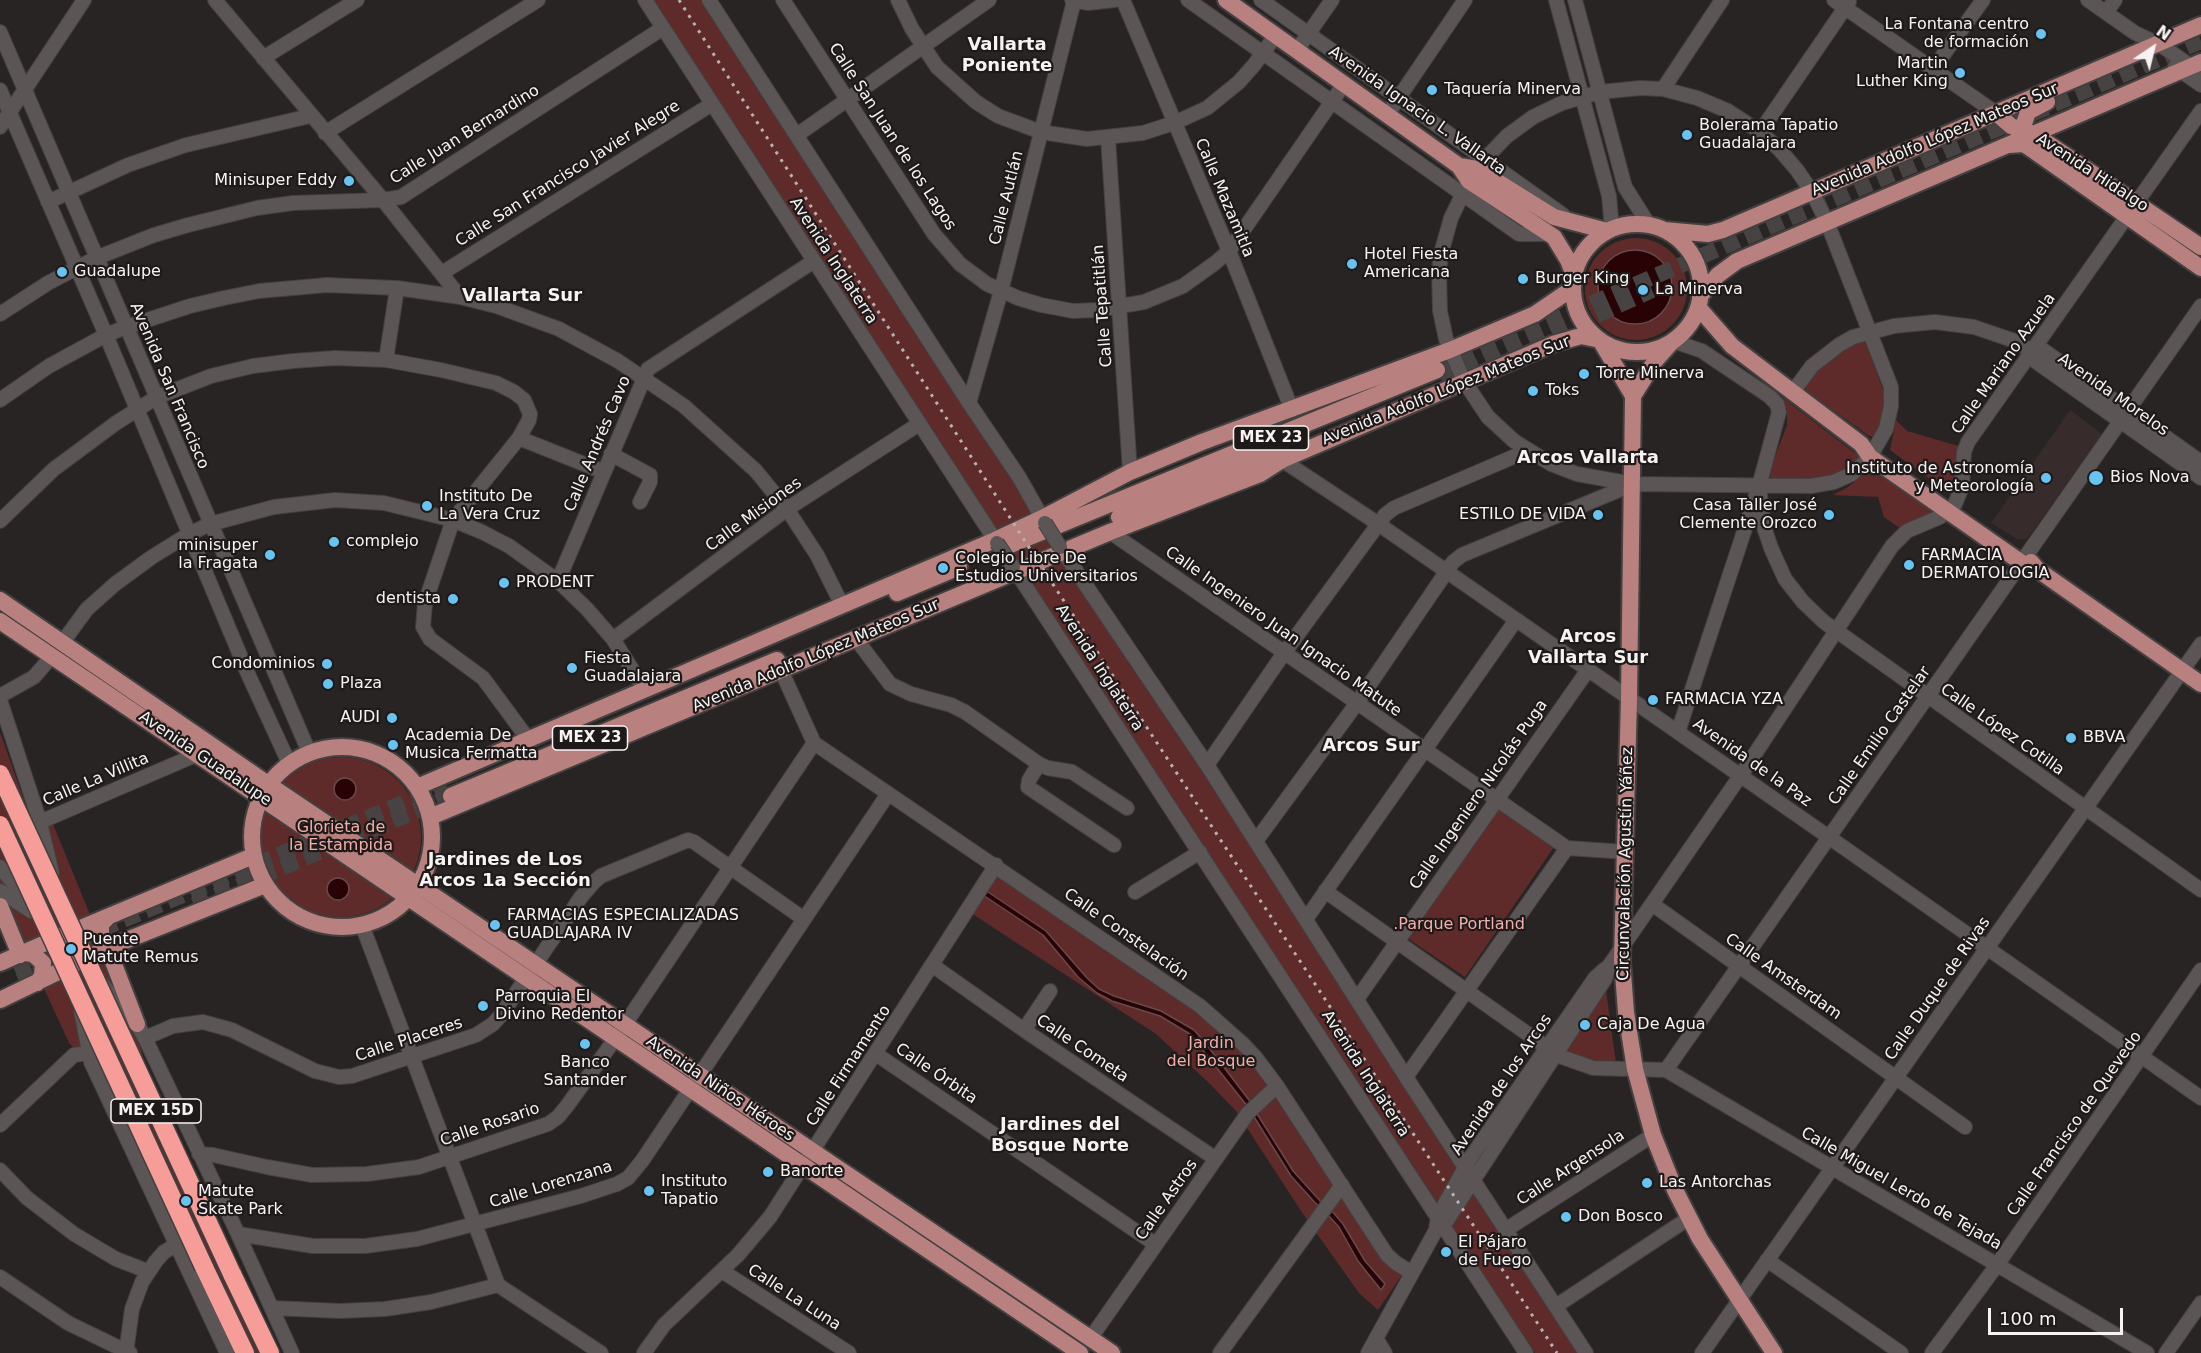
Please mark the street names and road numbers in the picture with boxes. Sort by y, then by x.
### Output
street label: Calle San Juan de los Lagos [824,40,960,234]
street label: Avenida Ignacio L. Vallarta [1325,42,1509,180]
street label: Avenida Adolfo López Mateos Sur [1809,79,2061,201]
street label: Calle Juan Bernardino [387,81,543,189]
street label: Calle San Francisco Javier Alegre [452,97,684,251]
street label: Avenida Hidalgo [2032,130,2152,216]
street label: Calle Mazamitla [1190,136,1258,260]
street label: Calle Autlán [986,149,1028,247]
street label: Avenida Inglaterra [785,194,881,328]
street label: Calle Tepatitlán [1089,244,1117,368]
street label: Calle Mariano Azuela [1948,290,2060,438]
street label: Avenida San Francisco [125,300,213,472]
street label: Avenida Adolfo López Mateos Sur [1319,332,1573,450]
street label: Avenida Morelos [2054,350,2172,440]
street label: Calle Andrés Cavo [561,373,635,515]
road number: MEX 23 [1234,426,1308,450]
street label: Calle Misiones [702,474,806,556]
street label: Calle Ingeniero Juan Ignacio Matute [1161,543,1405,721]
street label: Avenida Adolfo López Mateos Sur [690,595,942,717]
street label: Avenida Inglaterra [1051,601,1147,735]
street label: Calle Emilio Castelar [1825,663,1935,809]
street label: Calle López Cotilla [1936,680,2068,780]
street label: Calle Ingeniero Nicolás Puga [1406,696,1552,894]
street label: Avenida Guadalupe [135,707,275,811]
street label: Avenida de la Paz [1689,715,1815,811]
road number: MEX 23 [552,726,628,750]
street label: Circunvalación Agustín Yáñez [1614,747,1638,981]
street label: Calle La Villita [40,749,152,811]
street label: Calle Constelación [1060,885,1192,985]
street label: Calle Duque de Rivas [1881,914,1995,1064]
street label: Calle Amsterdam [1721,930,1845,1024]
street label: Calle Firmamento [803,1002,895,1130]
street label: Avenida Inglaterra [1317,1007,1413,1141]
street label: Calle Cometa [1032,1011,1132,1087]
street label: Avenida de los Arcos [1448,1011,1556,1159]
street label: Calle Placeres [353,1014,465,1066]
street label: Calle Francisco de Quevedo [2004,1028,2146,1220]
street label: Avenida Niños Héroes [642,1032,798,1146]
street label: Calle Órbita [891,1040,981,1108]
road number: MEX 15D [111,1099,201,1123]
street label: Calle Rosario [438,1099,542,1151]
street label: Calle Miguel Lerdo de Tejada [1797,1124,2005,1254]
street label: Calle Argensola [1514,1126,1628,1210]
street label: Calle Astros [1132,1156,1202,1244]
street label: Calle Lorenzana [487,1157,615,1213]
street label: Calle La Luna [744,1261,844,1335]

